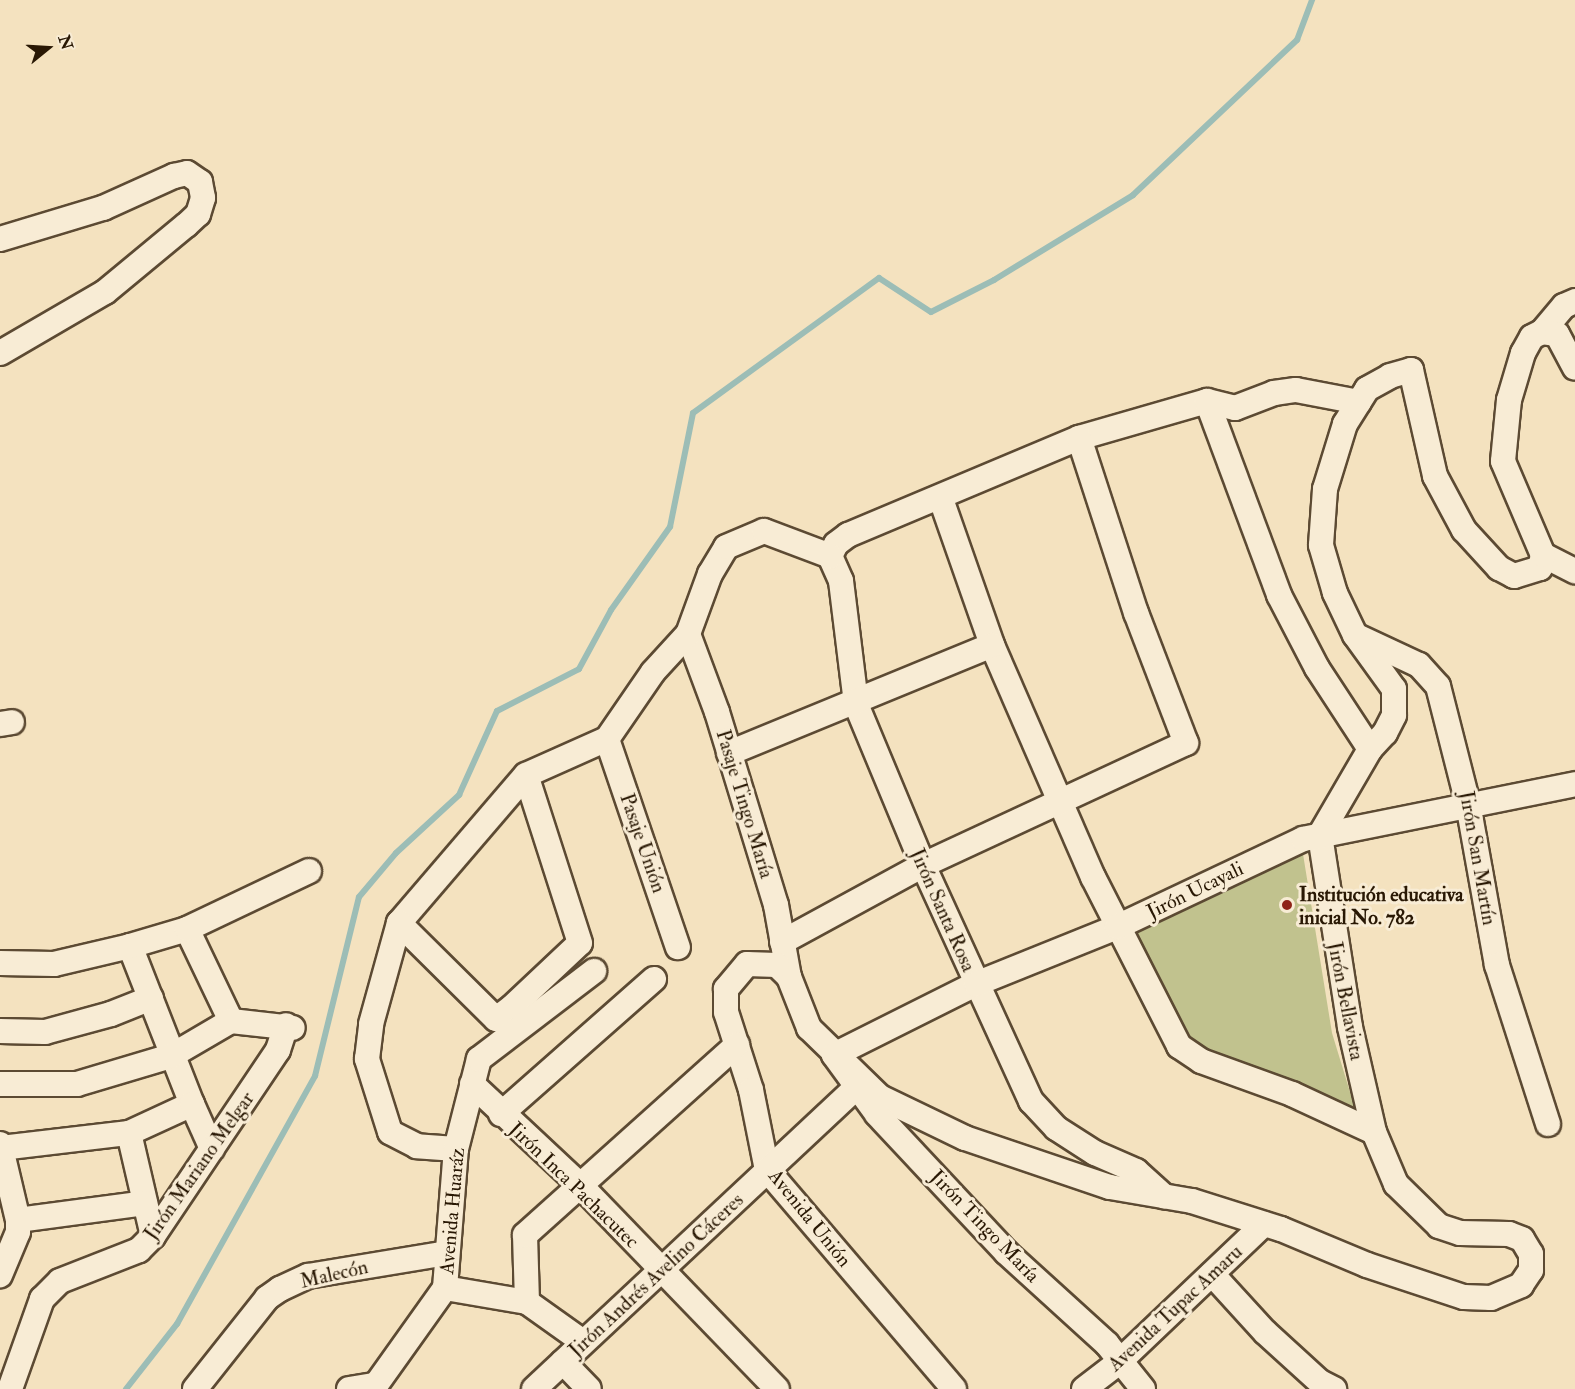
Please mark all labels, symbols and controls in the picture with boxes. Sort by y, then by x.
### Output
north arrow [18,18,78,78]
text: N [53,33,77,52]
street label: Pasaje Tingo María [711,727,779,881]
street label: Jirón San Martín [1454,789,1502,927]
street label: Pasaje Unión [615,790,671,896]
street label: Jirón Santa Rosa [905,845,981,975]
street label: Jirón Ucayali [1143,856,1247,924]
place label: Institución educativa inicial No. 782 [1299,882,1464,929]
marker: Institución educativa inicial No. 782 [1280,898,1294,912]
street label: Jirón Bellavista [1323,940,1369,1062]
street label: Jirón Mariano Melgar [139,1087,259,1245]
street label: Jirón Inca Pachacutec [504,1117,644,1253]
street label: Avenida Huaráz [435,1147,469,1275]
street label: Avenida Unión [763,1164,857,1272]
street label: Jirón Tingo María [925,1165,1045,1287]
street label: Jirón Andrés Avelino Cáceres [564,1188,748,1362]
street label: Avenida Tupac Amaru [1103,1240,1247,1376]
street label: Malecón [298,1255,370,1293]

